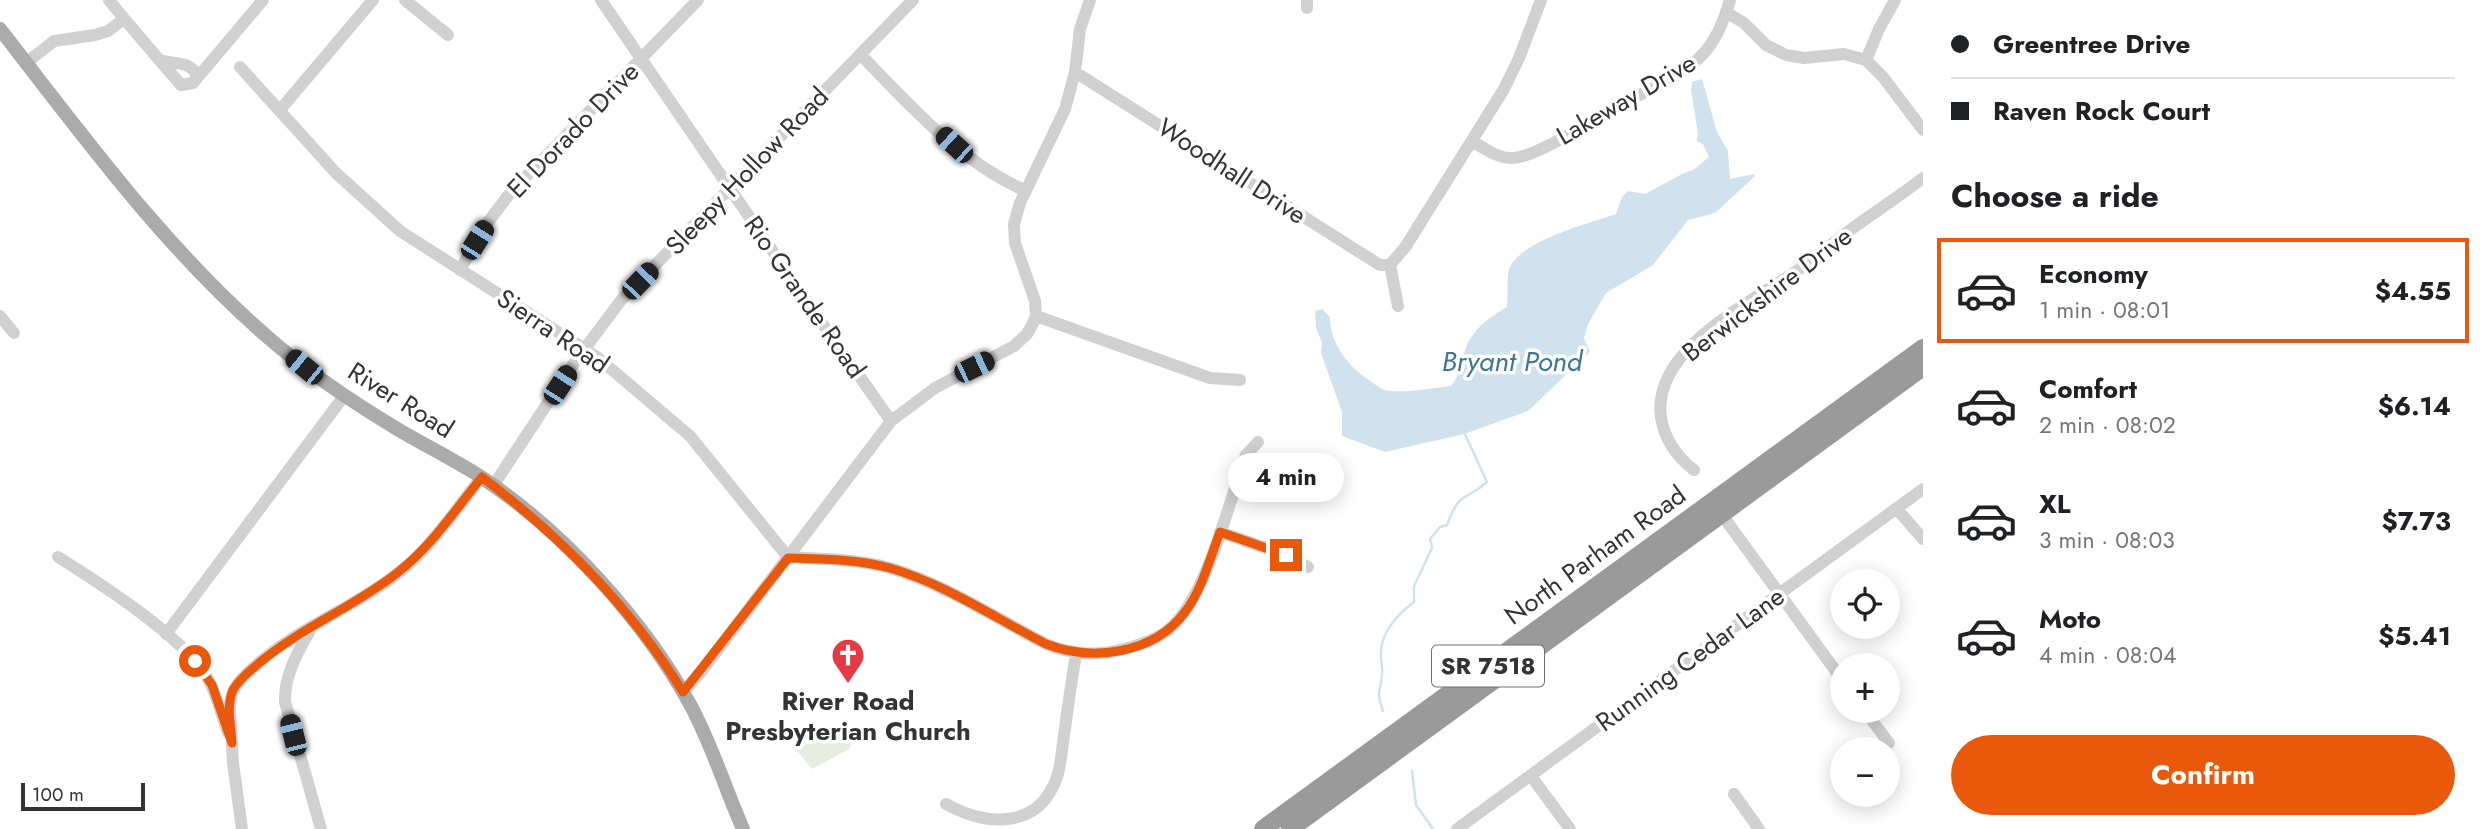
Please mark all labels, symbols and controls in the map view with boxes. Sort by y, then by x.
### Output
text: Greentree Drive [1993,25,2191,63]
street label: Lakeway Drive [1549,44,1703,154]
street label: El Dorado Drive [498,53,648,207]
street label: Sleepy Hollow Road [657,78,837,264]
text: Raven Rock Court [1993,92,2210,130]
street label: Woodhall Drive [1150,109,1314,233]
car [932,123,977,167]
text: Choose a ride [1951,173,2159,219]
street label: Rio Grande Road [735,208,875,386]
car [457,217,498,263]
street label: Berwickshire Drive [1674,217,1860,371]
text: Economy [2039,255,2148,293]
car [618,259,663,303]
icon: car [1955,259,2018,322]
text: $4.55 [2375,272,2451,310]
street label: Sierra Road [489,279,617,383]
text: 1 min · 08:01 [2039,293,2170,327]
water label: Bryant Pond [1442,341,1584,382]
car [282,346,327,388]
car [951,348,998,386]
street label: River Road [341,352,461,448]
car [540,362,581,408]
text: Comfort [2039,370,2137,408]
icon: car [1955,374,2018,437]
text: $6.14 [2378,387,2451,425]
text: 2 min · 08:02 [2039,408,2176,442]
callout: 4 min [1228,454,1344,503]
text: 4 min [1255,460,1317,494]
street label: North Parham Road [1496,476,1694,634]
text: XL [2039,485,2071,523]
icon: car [1955,489,2018,552]
text: $7.73 [2382,502,2451,540]
text: 3 min · 08:03 [2039,523,2175,557]
route end [1270,539,1302,571]
map controls [1830,569,1900,807]
button: locate [1830,569,1900,639]
street label: Running Cedar Lane [1588,577,1792,741]
text: Moto [2039,600,2101,638]
icon: car [1955,604,2018,667]
text: $5.41 [2378,617,2451,655]
church icon: River Road Presbyterian Church [829,636,867,685]
text: 4 min · 08:04 [2039,638,2176,672]
route start [179,645,211,677]
road number: SR 7518 [1432,646,1544,686]
button: + [1830,653,1900,723]
place label: River Road Presbyterian Church [725,682,971,750]
car [278,712,309,758]
button: Confirm [1951,735,2455,815]
button: − [1830,737,1900,807]
scale bar [21,780,145,812]
text: 100 m [32,781,84,808]

